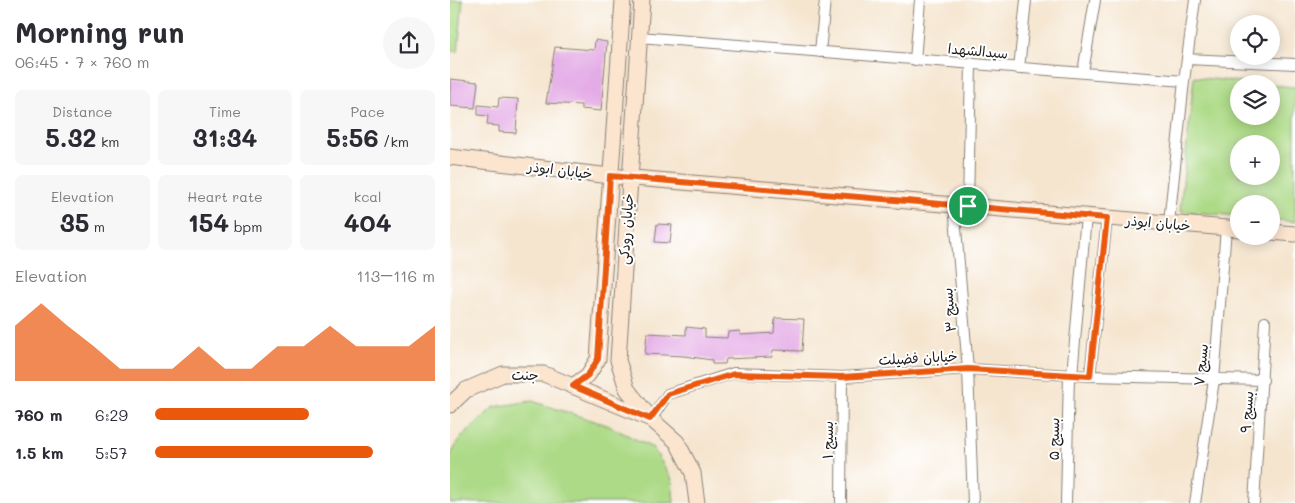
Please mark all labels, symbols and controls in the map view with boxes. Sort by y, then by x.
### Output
text: Morning run [15,14,184,50]
map controls [1230,15,1280,245]
button: locate [1230,15,1280,65]
button: share [383,17,435,69]
street label: سیدالشهدا [947,38,1009,63]
text: 06:45 · 7 × 760 m [15,51,150,72]
button: layers [1230,75,1280,125]
text: Distance [52,102,112,121]
text: Time [209,102,241,121]
text: Pace [351,102,385,121]
text: 5.32 [45,121,96,153]
text: 31:34 [193,121,257,153]
text: 5:56 [326,121,379,153]
text: km [96,132,120,151]
text: /km [379,132,409,151]
button: + [1230,135,1280,185]
street label: خیابان ابوذر [526,156,594,183]
pin [947,185,989,227]
text: Elevation [51,187,114,206]
text: Heart rate [187,187,263,206]
text: kcal [354,187,382,206]
icon: arrive [954,192,982,220]
street label: خیابان رودکی [614,193,637,265]
button: − [1230,195,1280,245]
text: 35 [60,206,89,238]
text: 154 [188,206,229,238]
text: 404 [344,206,392,238]
street label: خیابان ابوذر [1124,210,1191,235]
text: m [89,217,105,236]
text: bpm [229,217,262,236]
text: Elevation [15,265,87,286]
text: 113–116 m [356,265,435,286]
street label: بسیج ۳ [937,287,961,333]
street label: بسیج ۷ [1189,343,1213,387]
street label: خیابان فضیلت [878,346,958,369]
street label: جنت [511,365,539,384]
street label: بسیج ۹ [1236,390,1258,434]
text: 760 m [15,404,62,425]
text: 6:29 [95,404,128,425]
street label: بسیج ۵ [1044,417,1064,461]
street label: بسیج ۱ [818,421,838,459]
text: 1.5 km [15,442,63,463]
text: 5:57 [95,442,128,463]

